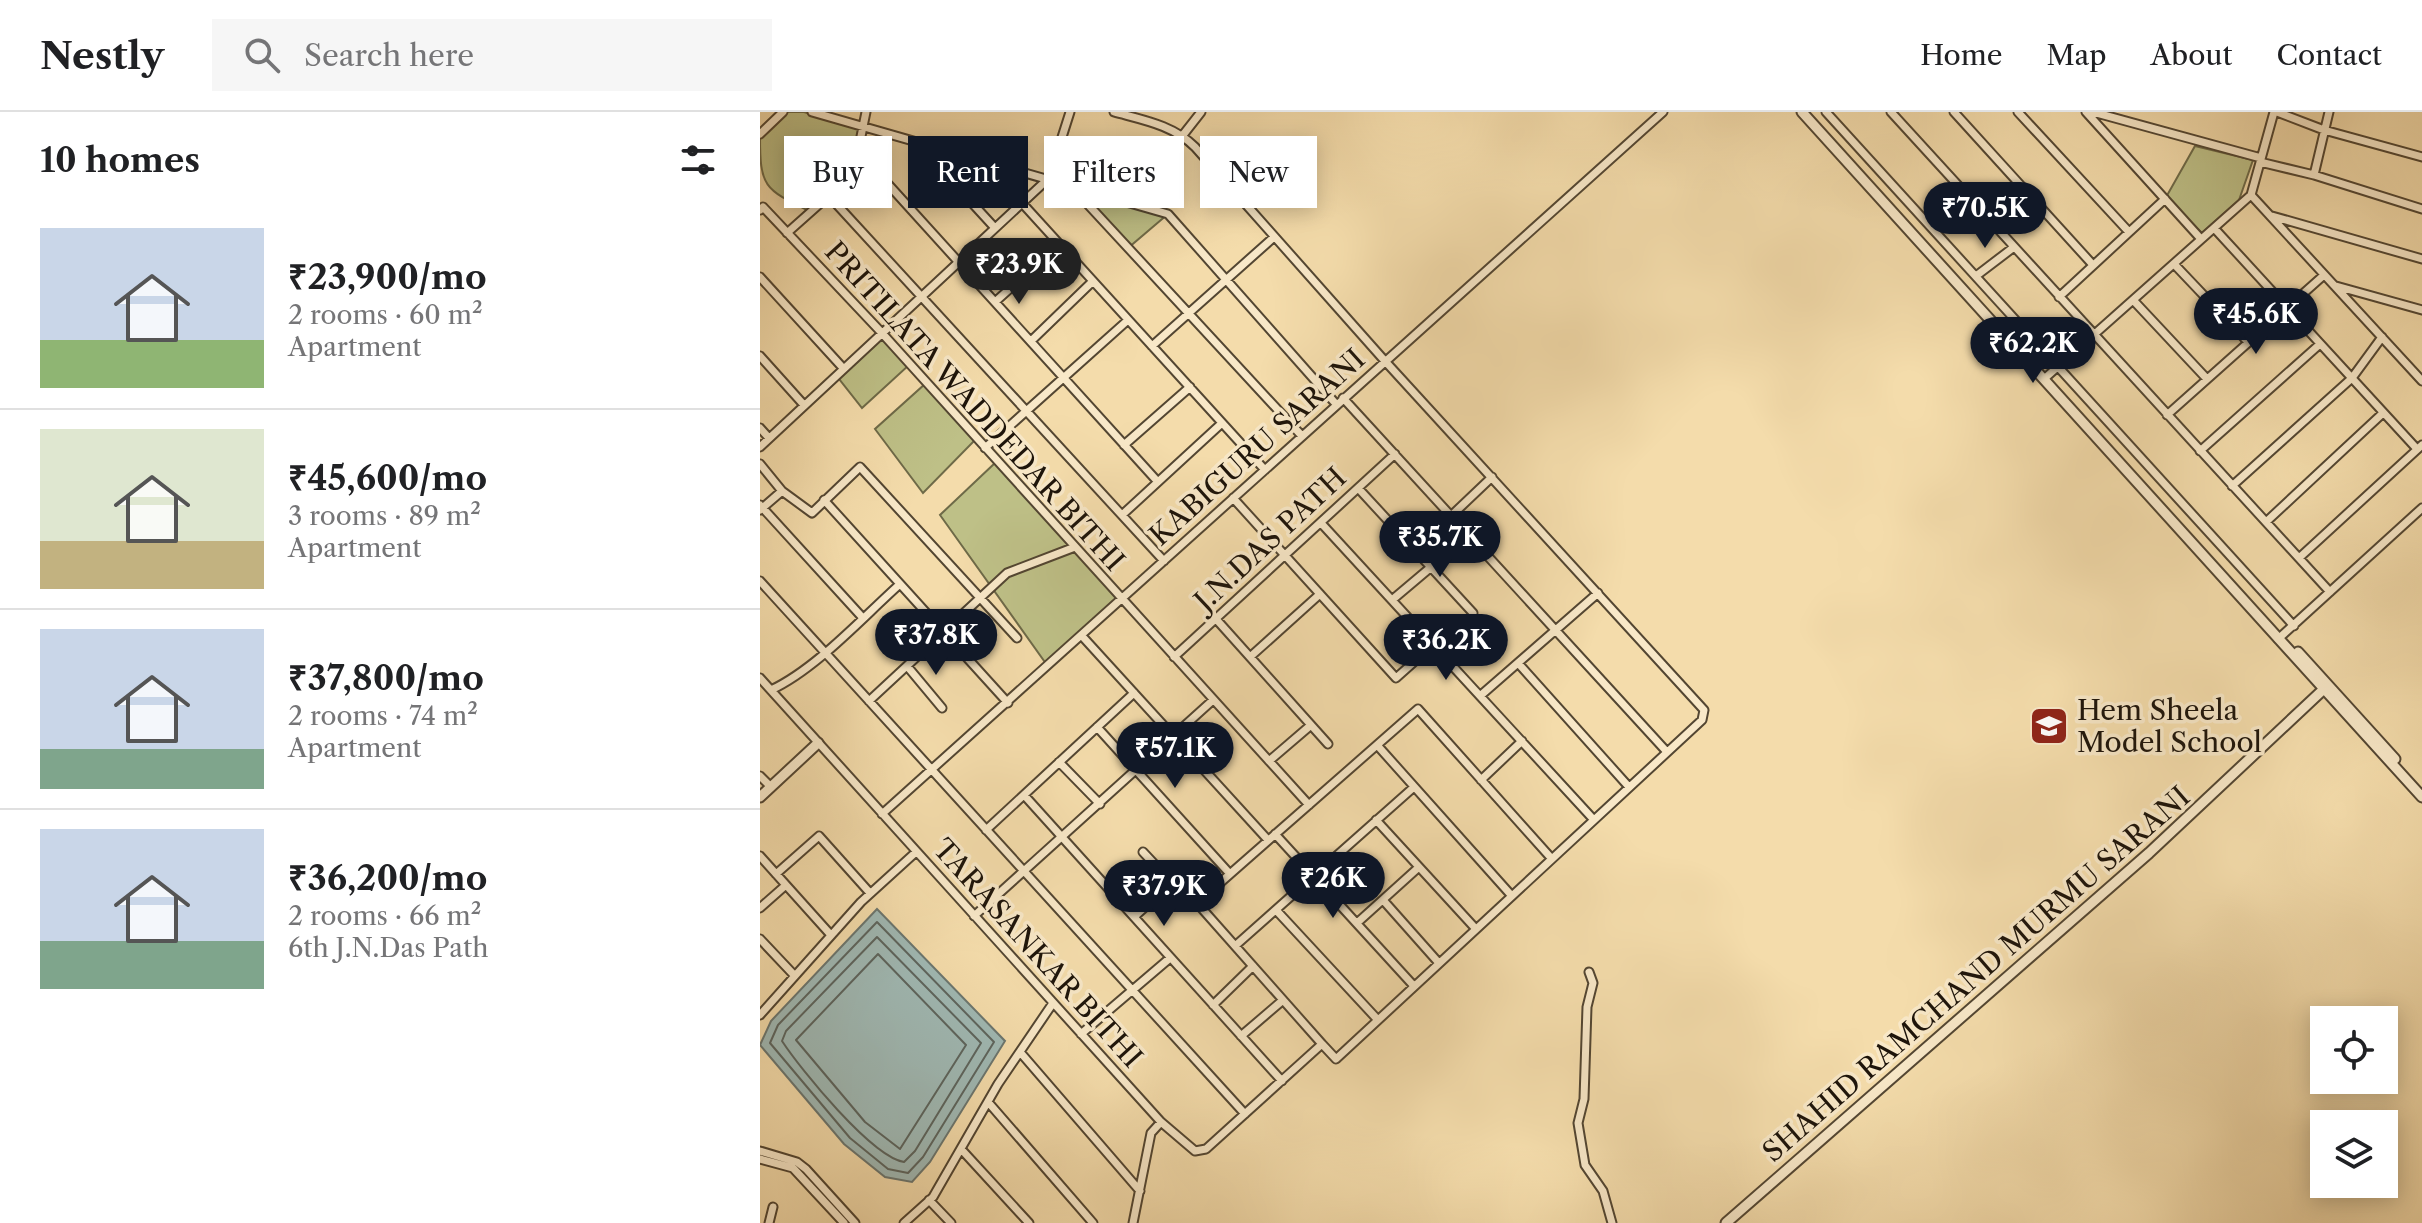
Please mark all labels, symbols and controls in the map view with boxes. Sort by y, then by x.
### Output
search box [212,19,772,91]
text: Nestly [40,32,164,79]
icon: search [240,33,284,77]
text: Search here [304,37,474,74]
text: Home [1920,38,2002,72]
text: Map [2046,38,2106,72]
text: About [2150,38,2232,72]
text: Contact [2276,38,2382,72]
chip: Buy [784,136,892,208]
chip: Rent [908,136,1028,208]
chip: Filters [1044,136,1184,208]
chip: New [1200,136,1317,208]
icon: filters [676,138,720,182]
text: 10 homes [40,139,200,181]
pin: ₹70.5K [1920,182,2050,250]
text: ₹70.5K [1942,192,2029,224]
street label: PRITILATA WADDEDAR BITHI [818,234,1132,578]
pin: ₹23.9K [954,238,1084,306]
text: ₹23.9K [975,248,1063,280]
text: ₹23,900/mo [288,256,487,298]
icon: home [104,260,200,356]
pin: ₹45.6K [2191,288,2321,356]
text: ₹45.6K [2212,298,2300,330]
text: 2 rooms · 60 m² [288,299,483,331]
pin: ₹62.2K [1968,317,2098,385]
text: ₹62.2K [1988,327,2078,359]
text: Apartment [288,331,421,363]
street label: KABIGURU SARANI [1143,342,1371,552]
text: ₹45,600/mo [288,457,487,499]
street label: J.N.DAS PATH [1184,460,1353,621]
icon: home [104,461,200,557]
text: 3 rooms · 89 m² [288,500,481,532]
pin: ₹35.7K [1375,511,1505,579]
text: ₹35.7K [1397,521,1483,553]
text: Apartment [288,532,421,564]
pin: ₹37.8K [871,609,1001,677]
pin: ₹36.2K [1381,614,1511,682]
text: ₹37.8K [893,619,979,651]
text: ₹36.2K [1402,624,1490,656]
text: ₹37,800/mo [288,657,484,699]
icon: home [104,661,200,757]
place label: Hem Sheela Model School [2077,693,2262,759]
text: 2 rooms · 74 m² [288,700,478,732]
school or university icon: Hem Sheela Model School [2028,705,2070,747]
pin: ₹57.1K [1110,722,1240,790]
text: Apartment [288,732,421,764]
text: ₹57.1K [1134,732,1216,764]
street label: SHAHID RAMCHAND MURMU SARANI [1756,779,2196,1169]
street label: TARASANKAR BITHI [926,832,1150,1074]
pin: ₹26K [1286,852,1380,920]
text: ₹36,200/mo [288,857,487,899]
pin: ₹37.9K [1099,860,1229,928]
icon: home [104,861,200,957]
text: ₹26K [1300,862,1366,894]
text: ₹37.9K [1122,870,1206,902]
text: 2 rooms · 66 m² [288,900,481,932]
text: 6th J.N.Das Path [288,932,488,964]
map controls [2310,1006,2398,1198]
button: locate [2310,1006,2398,1094]
button: layers [2310,1110,2398,1198]

